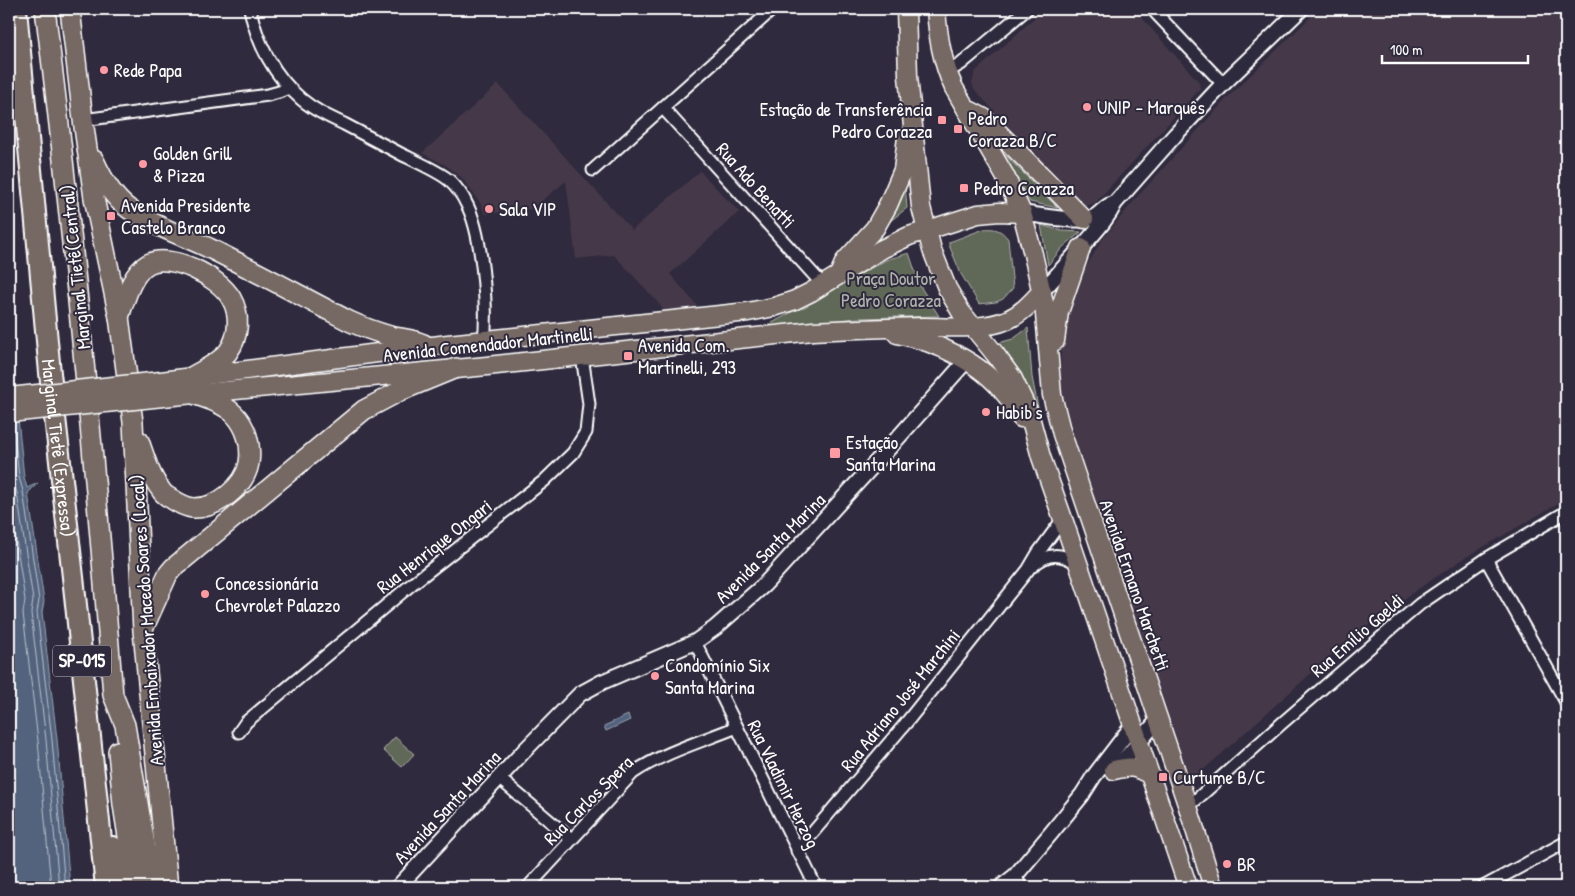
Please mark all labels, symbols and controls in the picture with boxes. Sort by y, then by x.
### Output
scale bar [1382,32,1529,64]
text: 100 m [1390,39,1423,60]
place label: Rede Papa [114,57,182,83]
marker: Rede Papa [98,64,110,76]
place label: UNIP - Marquês [1097,94,1205,120]
place label: Estação de Transferência Pedro Corazza [760,96,933,144]
marker: UNIP - Marquês [1081,101,1093,113]
place label: Pedro Corazza B/C [968,105,1057,153]
marker: Estação de Transferência Pedro Corazza [936,114,948,126]
marker: Pedro Corazza B/C [952,123,964,135]
street label: Rua Ado Benatti [710,136,802,234]
place label: Golden Grill & Pizza [153,140,232,188]
marker: Golden Grill & Pizza [137,158,149,170]
place label: Pedro Corazza [974,175,1075,201]
marker: Pedro Corazza [958,182,970,194]
street label: Marginal Tietê(Central) [53,183,97,351]
place label: Avenida Presidente Castelo Branco [121,192,251,240]
place label: Sala VIP [499,196,556,222]
marker: Sala VIP [483,203,495,215]
marker: Avenida Presidente Castelo Branco [105,210,117,222]
park label: Praça Doutor Pedro Corazza [841,265,942,313]
street label: Avenida Comendador Martinelli [382,320,594,368]
place label: Avenida Com. Martinelli, 293 [638,332,736,380]
marker: Avenida Com. Martinelli, 293 [622,350,634,362]
street label: Marginal Tietê (Expressa) [36,358,81,538]
place label: Habib's [996,399,1043,425]
marker: Habib's [980,406,992,418]
place label: Estação Santa Marina [846,429,936,477]
marker: Estação Santa Marina [828,446,842,460]
street label: Avenida Embaixador Macedo Soares (Local) [123,474,169,766]
street label: Avenida Santa Marina [709,487,831,609]
street label: Rua Henrique Ongari [371,493,497,599]
street label: Avenida Ermano Marchetti [1093,496,1177,674]
place label: Concessionária Chevrolet Palazzo [215,570,340,618]
street label: Rua Emílio Goeldi [1305,587,1409,683]
marker: Concessionária Chevrolet Palazzo [199,588,211,600]
street label: Rua Adriano José Marchini [834,623,966,777]
road number: SP-015 [53,646,111,676]
place label: Condomínio Six Santa Marina [665,652,770,700]
marker: Condomínio Six Santa Marina [649,670,661,682]
street label: Rua Vladimir Herzog [742,715,826,853]
street label: Avenida Santa Marina [388,744,507,869]
street label: Rua Carlos Spera [538,749,639,850]
place label: Curtume B/C [1173,764,1265,790]
marker: Curtume B/C [1157,771,1169,783]
place label: BR [1237,851,1256,877]
marker: BR [1221,858,1233,870]

